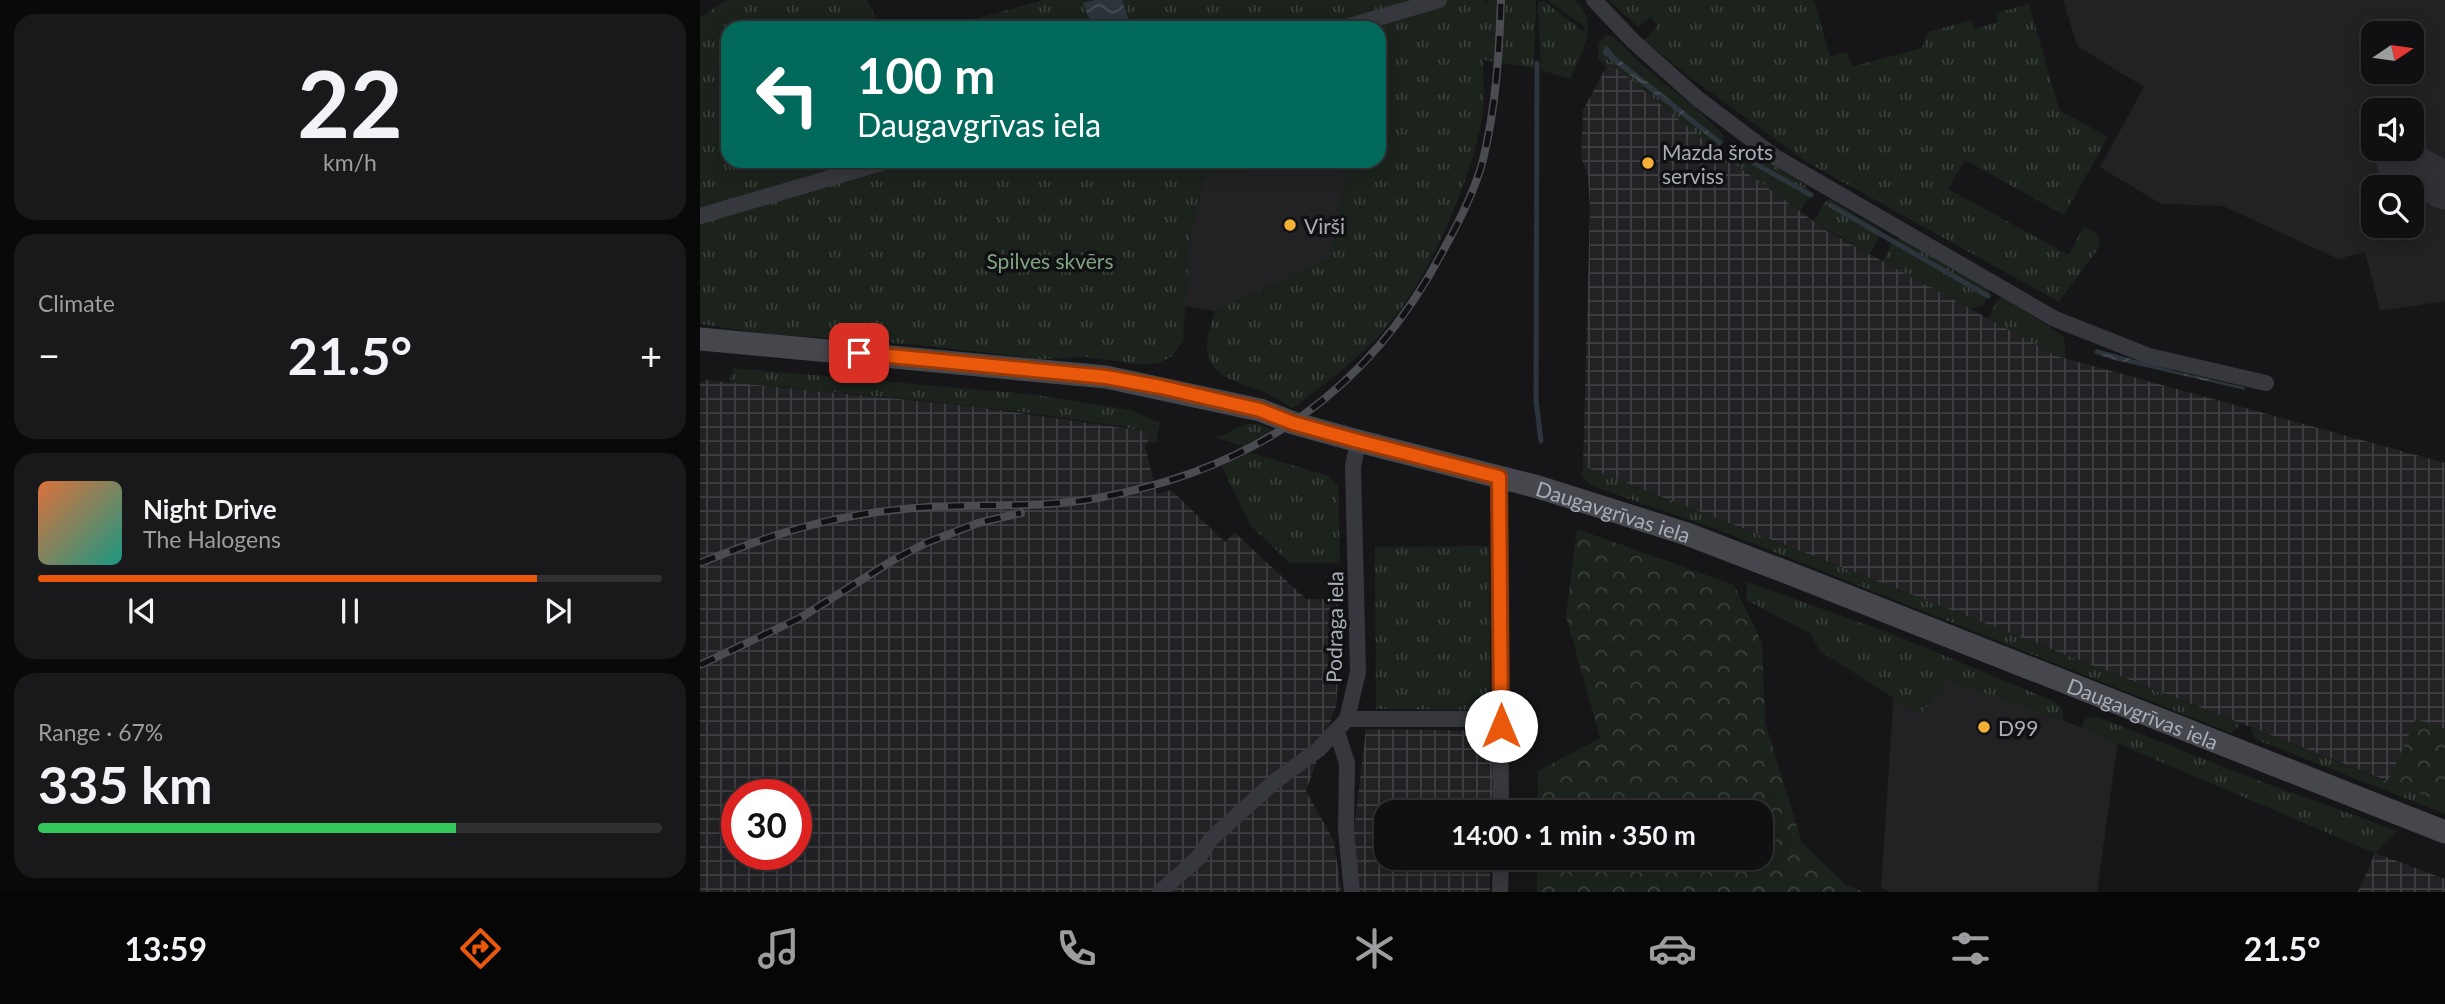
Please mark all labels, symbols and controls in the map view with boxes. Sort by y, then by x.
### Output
north arrow [2361,21,2424,84]
map controls [2361,21,2424,238]
text: 100 m [857,46,995,104]
text: 22 [297,48,403,157]
icon: left [742,49,833,140]
button: sound [2361,98,2424,161]
text: Daugavgrīvas iela [857,105,1101,144]
place label: Mazda šrots serviss [1662,139,1773,188]
text: km/h [323,148,377,176]
marker: Mazda šrots serviss [1640,155,1656,171]
button: search [2361,175,2424,238]
place label: Virši [1304,213,1345,238]
marker: Virši [1282,217,1298,233]
park label: Spilves skvērs [986,248,1114,273]
text: Climate [38,289,115,317]
pin [829,323,889,383]
text: 21.5° [288,324,412,386]
text: − [38,332,60,378]
text: + [640,332,662,378]
icon: arrive [840,334,878,372]
street label: Daugavgrīvas iela [1533,475,1694,547]
text: Night Drive [143,493,277,525]
text: The Halogens [143,525,281,553]
street label: Podraga iela [1321,571,1347,683]
icon: previous [123,592,161,630]
icon: pause [331,592,369,630]
icon: next [539,592,577,630]
street label: Daugavgrīvas iela [2064,672,2222,754]
position arrow [1464,689,1538,763]
place label: D99 [1998,715,2038,740]
text: Range · 67% [38,718,163,746]
marker: D99 [1976,719,1992,735]
text: 335 km [38,753,212,815]
speed limit sign: 30 [721,779,812,870]
text: 14:00 · 1 min · 350 m [1451,819,1696,851]
icon: directions [456,924,505,973]
icon: music [754,924,803,973]
icon: phone [1052,924,1101,973]
icon: climate [1350,924,1399,973]
icon: car [1648,924,1697,973]
icon: filters [1946,924,1995,973]
text: 13:59 [124,929,207,968]
text: 21.5° [2244,929,2320,968]

